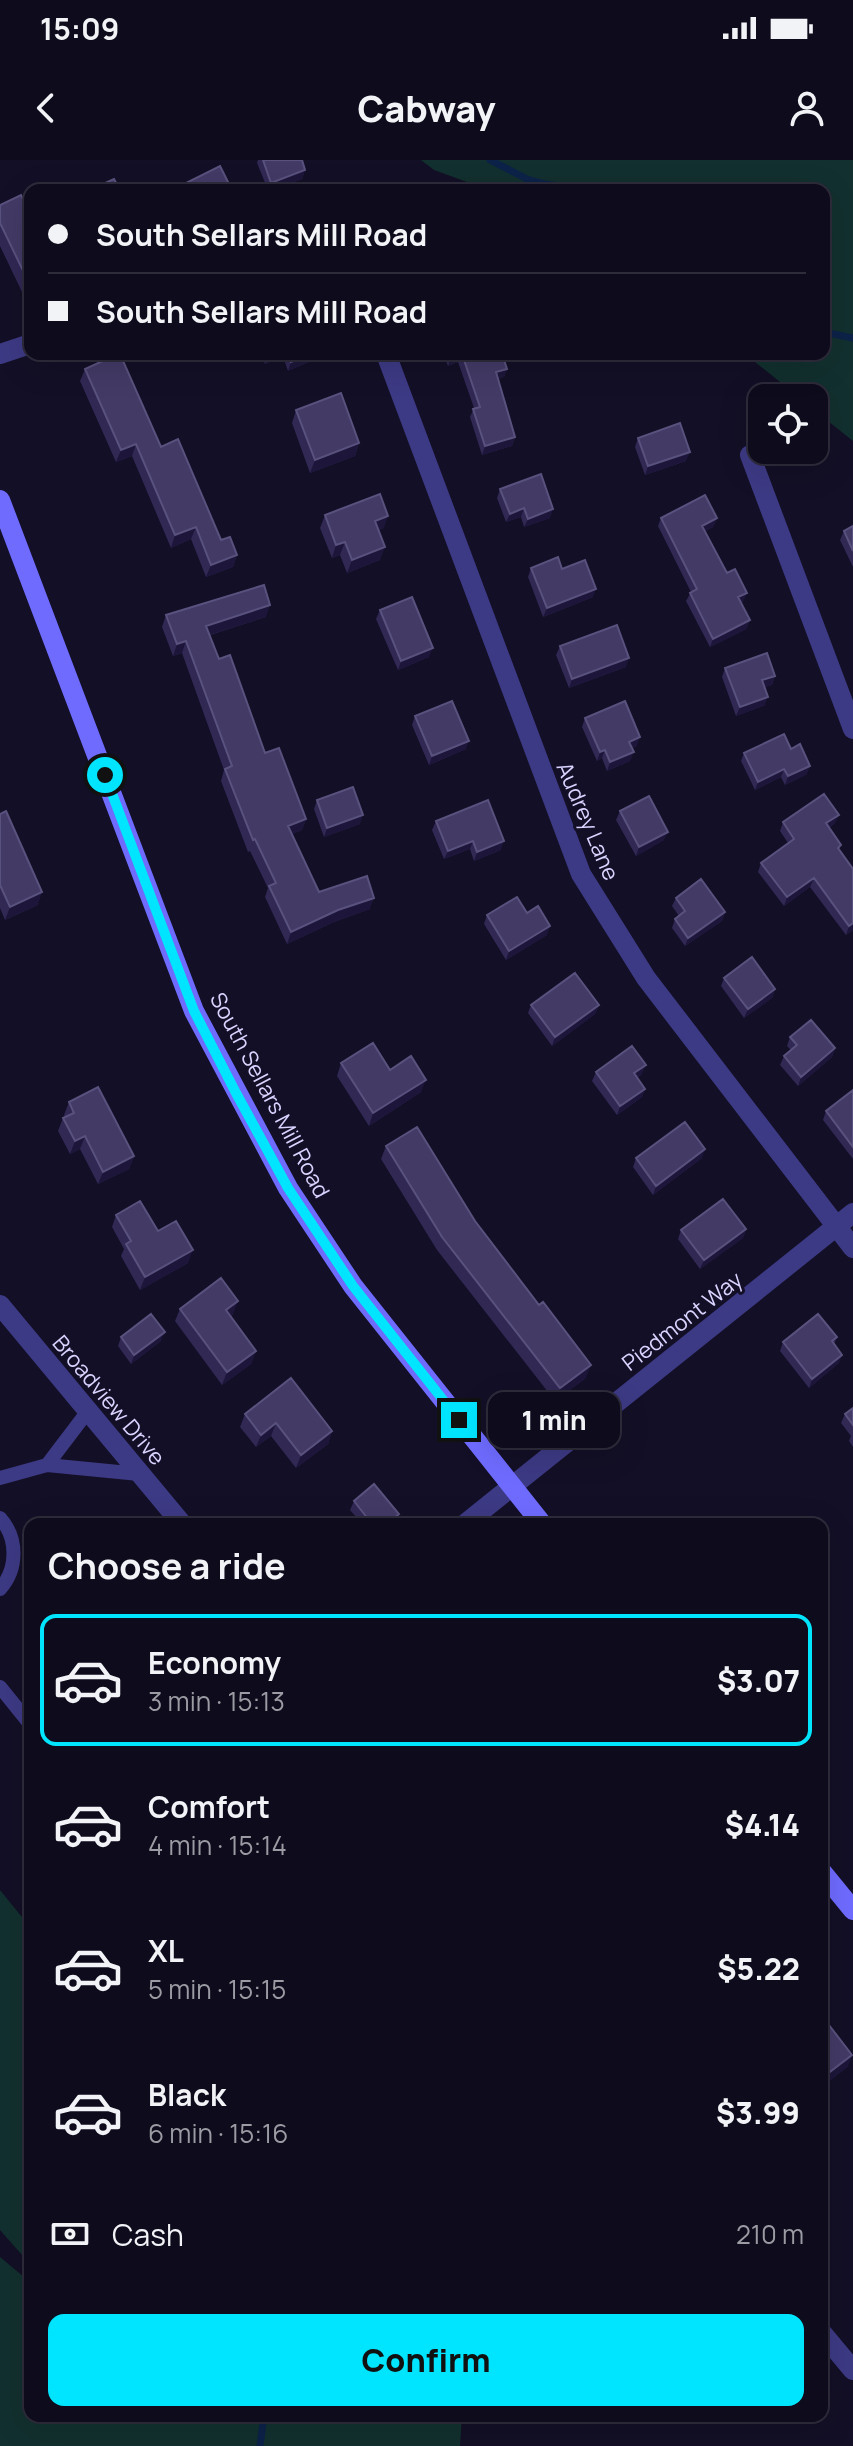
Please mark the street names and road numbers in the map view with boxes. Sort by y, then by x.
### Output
street label: Audrey Lane [550,757,626,885]
street label: South Sellars Mill Road [203,987,337,1203]
street label: Piedmont Way [616,1264,749,1377]
street label: Broadview Drive [46,1329,172,1471]

